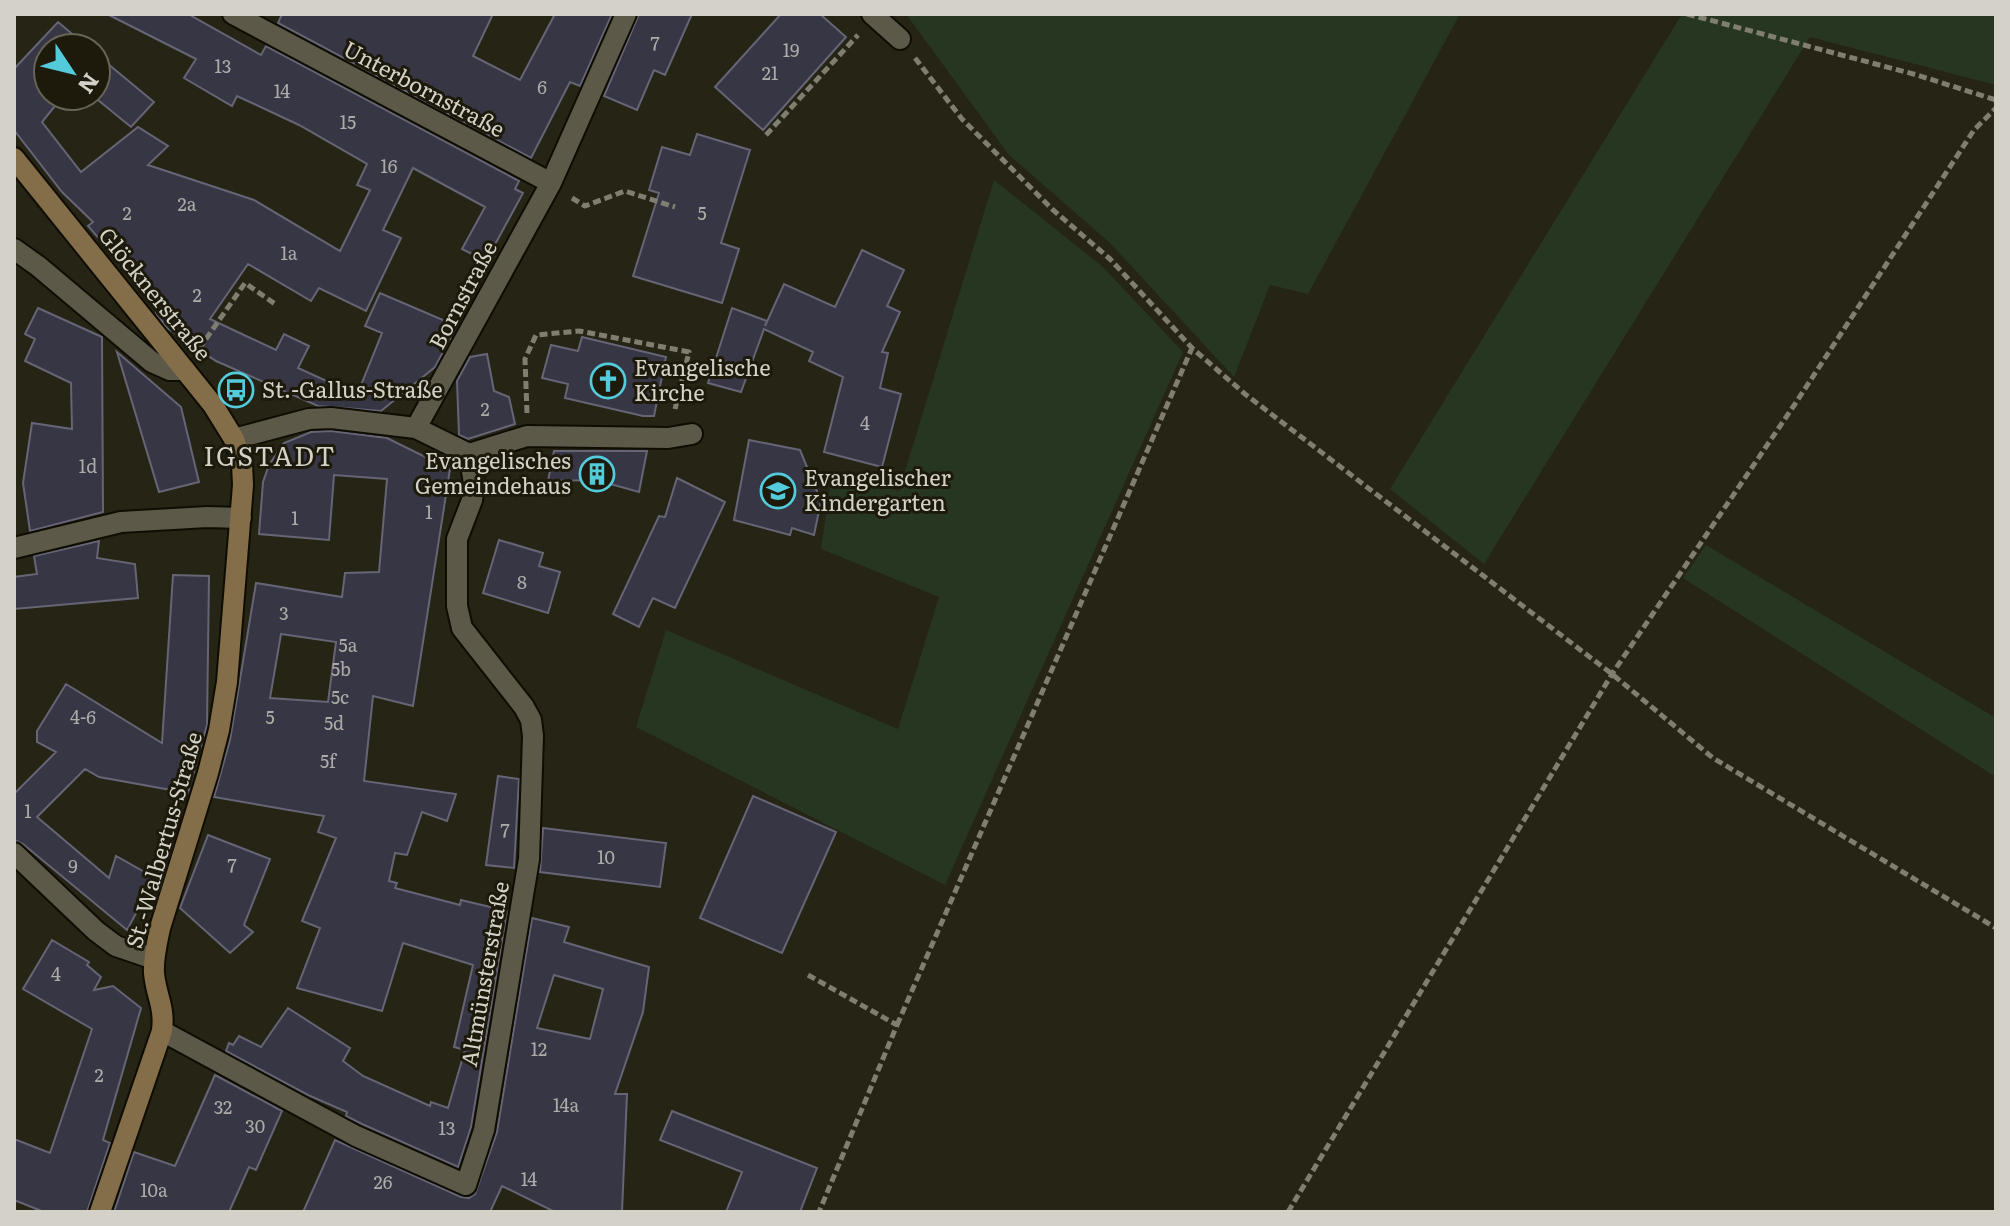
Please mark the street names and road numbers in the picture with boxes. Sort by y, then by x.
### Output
street label: Unterbornstraße [338,31,511,144]
street label: Glöcknerstraße [92,219,220,367]
street label: Bornstraße [419,234,504,354]
street label: St.-Walbertus-Straße [116,728,209,952]
street label: Altmünsterstraße [451,878,516,1069]

